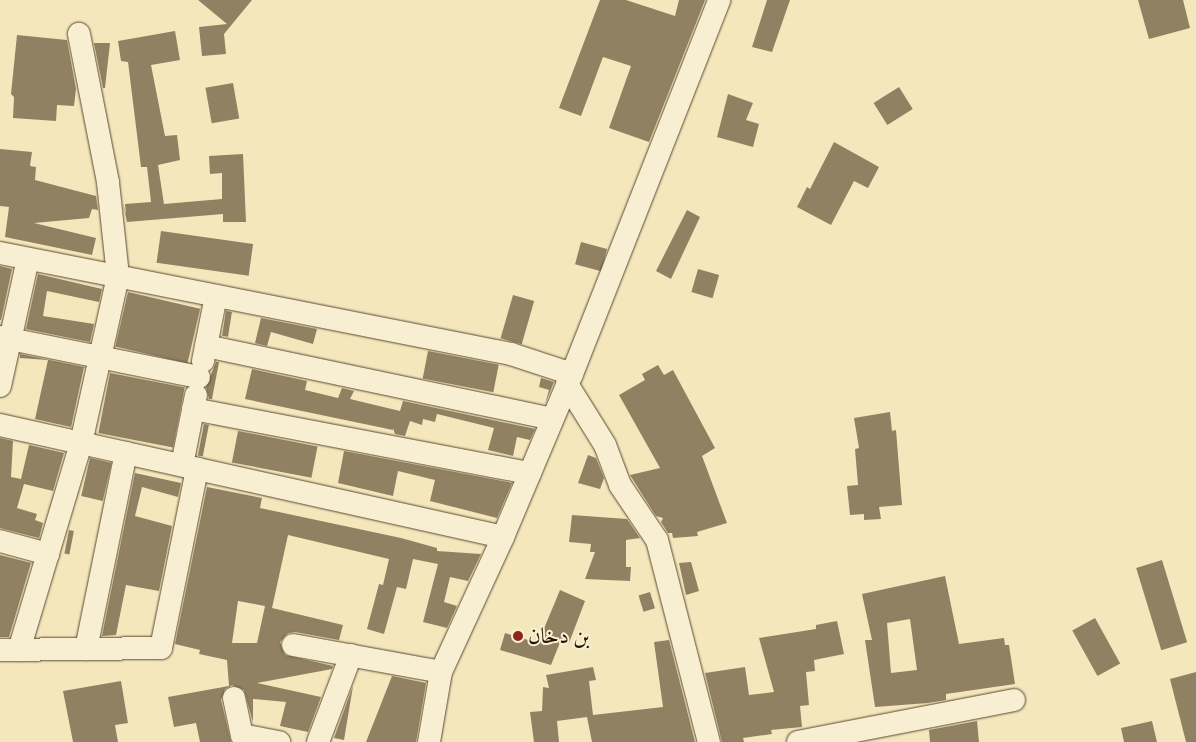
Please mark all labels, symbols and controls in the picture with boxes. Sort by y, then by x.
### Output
place label: بن دخان [528,623,590,649]
marker: بن دخان [512,630,524,642]

